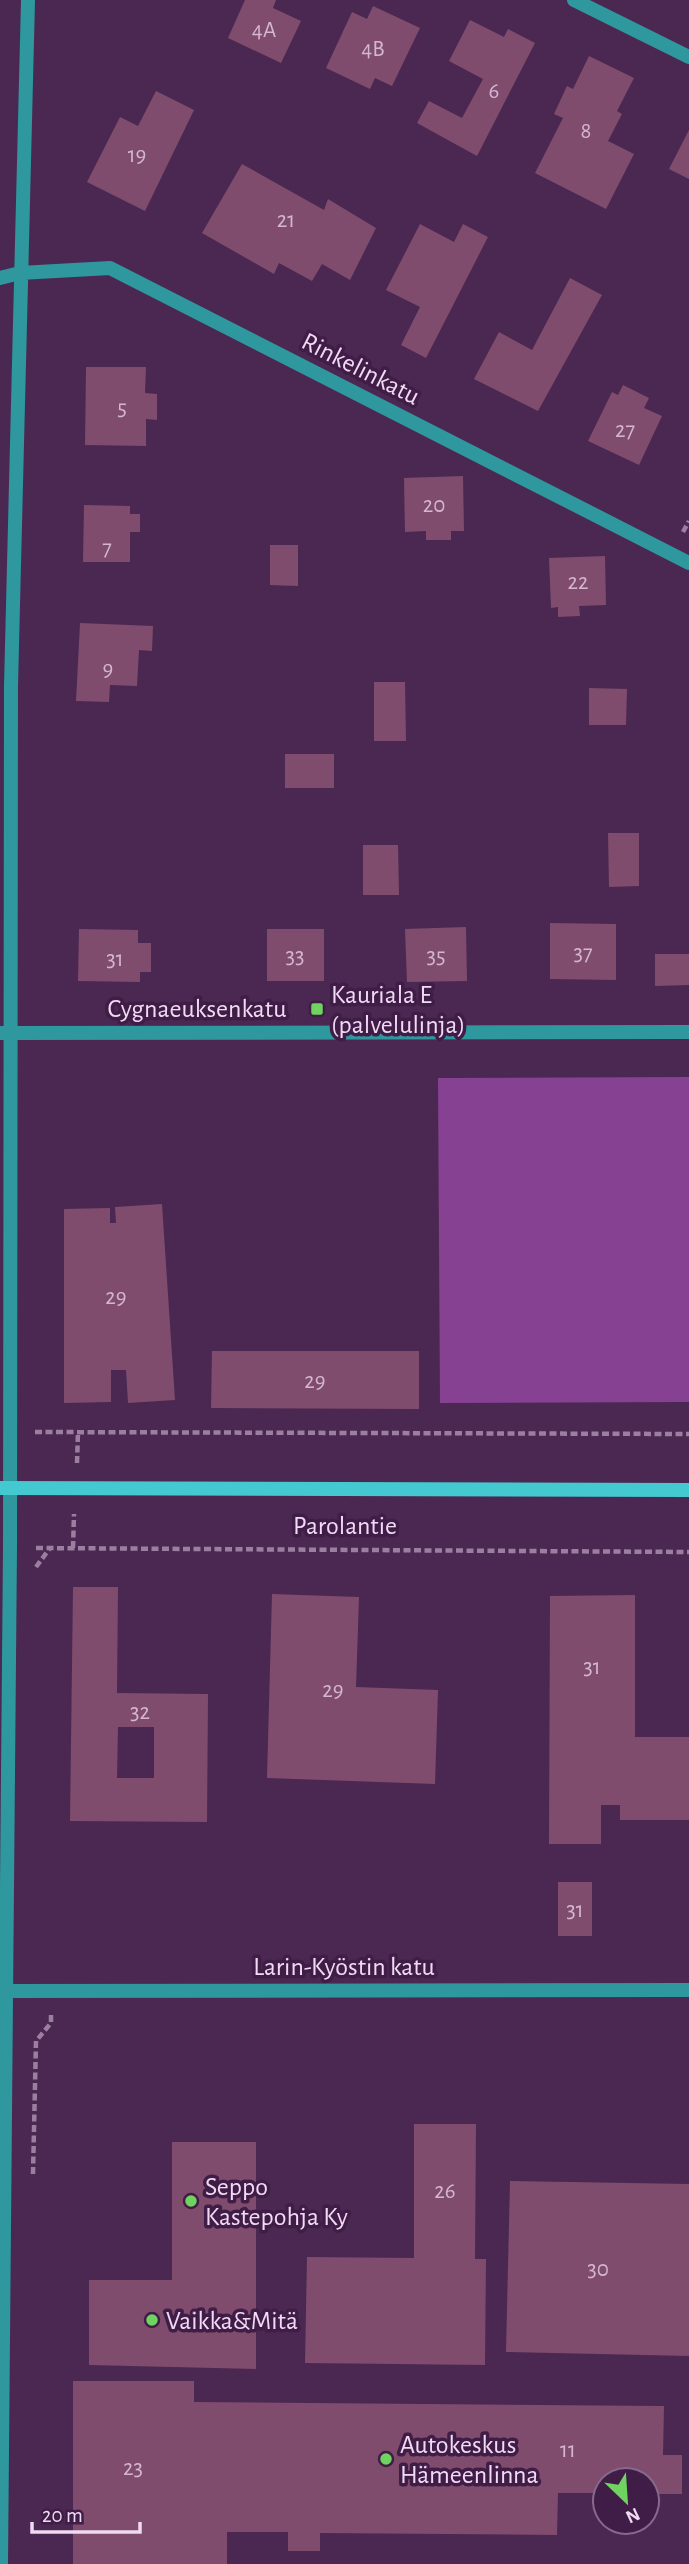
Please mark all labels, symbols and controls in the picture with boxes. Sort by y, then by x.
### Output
house number: 4A [252,19,276,42]
house number: 4B [361,38,385,61]
house number: 6 [489,80,499,103]
house number: 8 [581,120,591,143]
house number: 19 [128,144,146,167]
house number: 21 [277,209,295,232]
street label: Rinkelinkatu [297,328,424,410]
house number: 5 [117,397,127,420]
house number: 27 [615,419,635,442]
house number: 20 [423,494,445,517]
house number: 7 [102,537,112,560]
house number: 22 [568,571,588,594]
house number: 9 [103,658,113,681]
house number: 37 [573,942,593,965]
house number: 33 [286,945,304,968]
house number: 35 [426,945,446,968]
house number: 31 [106,948,124,971]
place label: Kauriala E (palvelulinja) [331,982,465,1038]
street label: Cygnaeuksenkatu [108,996,286,1022]
marker: Kauriala E (palvelulinja) [309,1001,325,1017]
house number: 29 [105,1286,127,1309]
house number: 29 [304,1370,326,1393]
street label: Parolantie [293,1513,397,1539]
house number: 31 [583,1656,601,1679]
house number: 29 [322,1679,344,1702]
house number: 32 [130,1701,150,1724]
house number: 31 [566,1899,584,1922]
street label: Larin-Kyöstin katu [253,1954,435,1980]
place label: Seppo Kastepohja Ky [205,2174,348,2230]
house number: 26 [434,2180,456,2203]
marker: Seppo Kastepohja Ky [183,2193,199,2209]
house number: 30 [587,2258,609,2281]
place label: Vaikka&Mitä [166,2308,298,2334]
marker: Vaikka&Mitä [144,2312,160,2328]
place label: Autokeskus Hämeenlinna [400,2432,539,2488]
house number: 11 [560,2439,576,2462]
marker: Autokeskus Hämeenlinna [378,2451,394,2467]
house number: 23 [123,2457,143,2480]
north arrow [591,2466,661,2536]
scale bar [32,2490,140,2534]
text: N [623,2504,643,2526]
text: 20 m [42,2505,83,2526]

